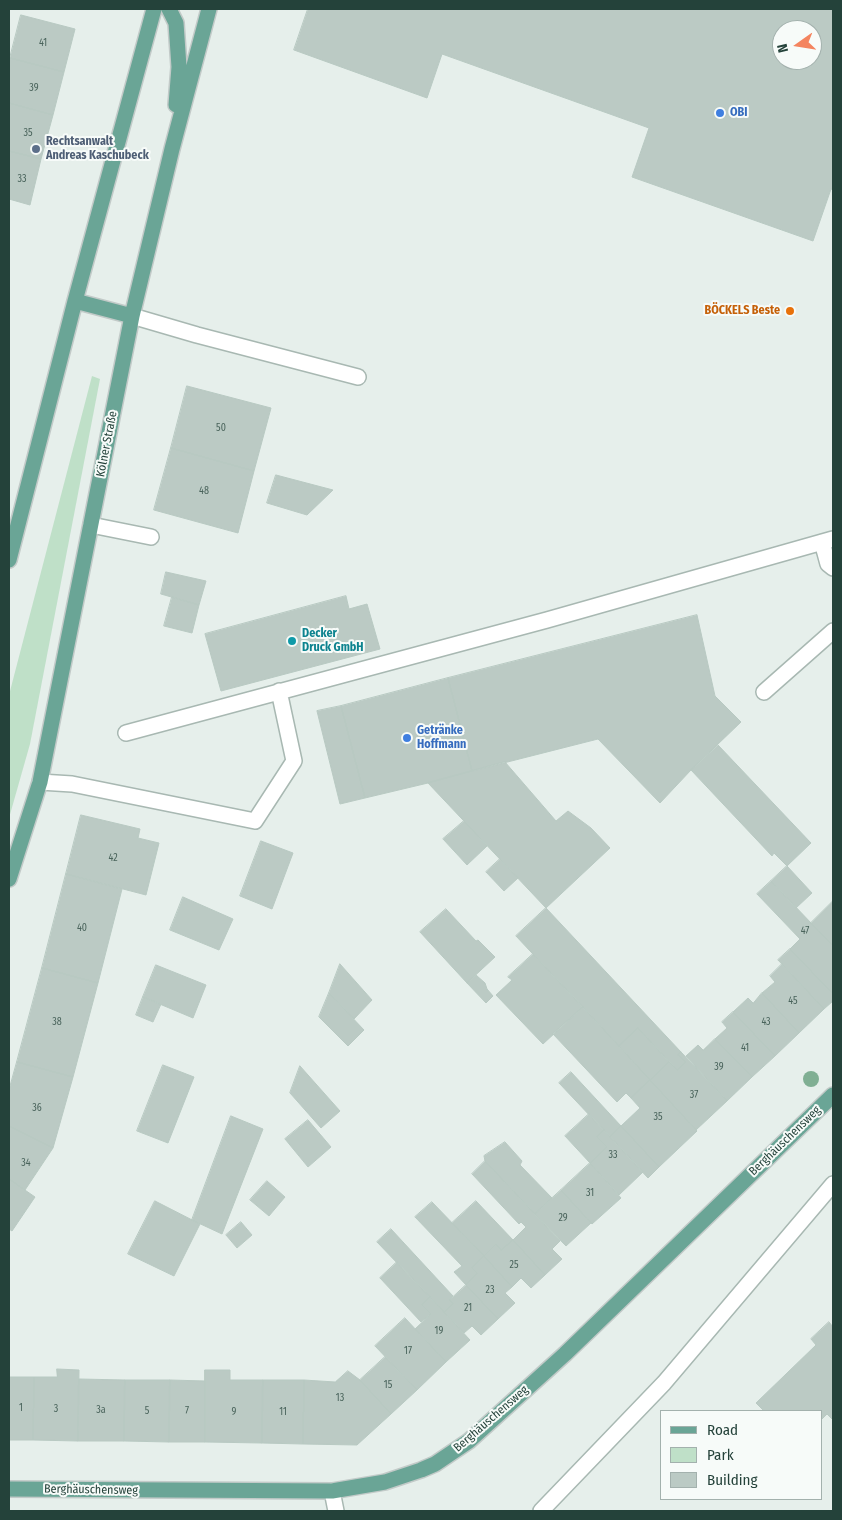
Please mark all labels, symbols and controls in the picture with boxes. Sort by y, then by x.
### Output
north arrow [772,20,822,70]
house number: 41 [39,37,47,49]
text: N [774,42,792,54]
house number: 39 [29,82,39,94]
place label: OBI [730,106,747,120]
marker: OBI [714,107,726,119]
house number: 35 [23,127,33,139]
place label: Rechtsanwalt Andreas Kaschubeck [46,135,149,163]
marker: Rechtsanwalt Andreas Kaschubeck [30,143,42,155]
house number: 33 [17,173,27,185]
place label: BÖCKELS Beste [704,304,780,318]
marker: BÖCKELS Beste [784,305,796,317]
street label: Kölner Straße [94,410,120,478]
house number: 50 [216,422,226,434]
house number: 48 [199,485,209,497]
place label: Decker Druck GmbH [302,627,364,655]
marker: Decker Druck GmbH [286,635,298,647]
place label: Getränke Hoffmann [417,724,466,752]
marker: Getränke Hoffmann [401,732,413,744]
house number: 42 [108,852,118,864]
house number: 40 [77,922,87,934]
house number: 47 [801,925,809,937]
house number: 45 [788,995,798,1007]
house number: 38 [52,1016,62,1028]
house number: 43 [761,1016,771,1028]
house number: 41 [741,1042,749,1054]
house number: 39 [714,1061,724,1073]
house number: 37 [690,1089,698,1101]
house number: 36 [32,1102,42,1114]
street label: Berghäuschensweg [746,1103,824,1179]
house number: 35 [653,1111,663,1123]
house number: 33 [608,1149,618,1161]
house number: 34 [21,1157,31,1169]
house number: 31 [586,1187,594,1199]
house number: 29 [558,1212,568,1224]
house number: 25 [510,1259,518,1271]
house number: 23 [486,1284,494,1296]
house number: 21 [464,1302,472,1314]
house number: 19 [435,1325,443,1337]
house number: 17 [404,1345,412,1357]
house number: 15 [384,1379,392,1391]
street label: Berghäuschensweg [451,1383,531,1455]
house number: 13 [336,1392,344,1404]
house number: 1 [19,1402,23,1414]
house number: 3 [54,1403,58,1415]
house number: 3a [96,1404,106,1416]
house number: 5 [145,1405,149,1417]
house number: 7 [185,1405,189,1417]
house number: 9 [232,1406,236,1418]
house number: 11 [279,1406,287,1418]
legend [660,1410,822,1500]
text: Road [707,1421,738,1439]
text: Park [707,1446,734,1464]
text: Building [707,1471,758,1489]
street label: Berghäuschensweg [44,1482,138,1498]

